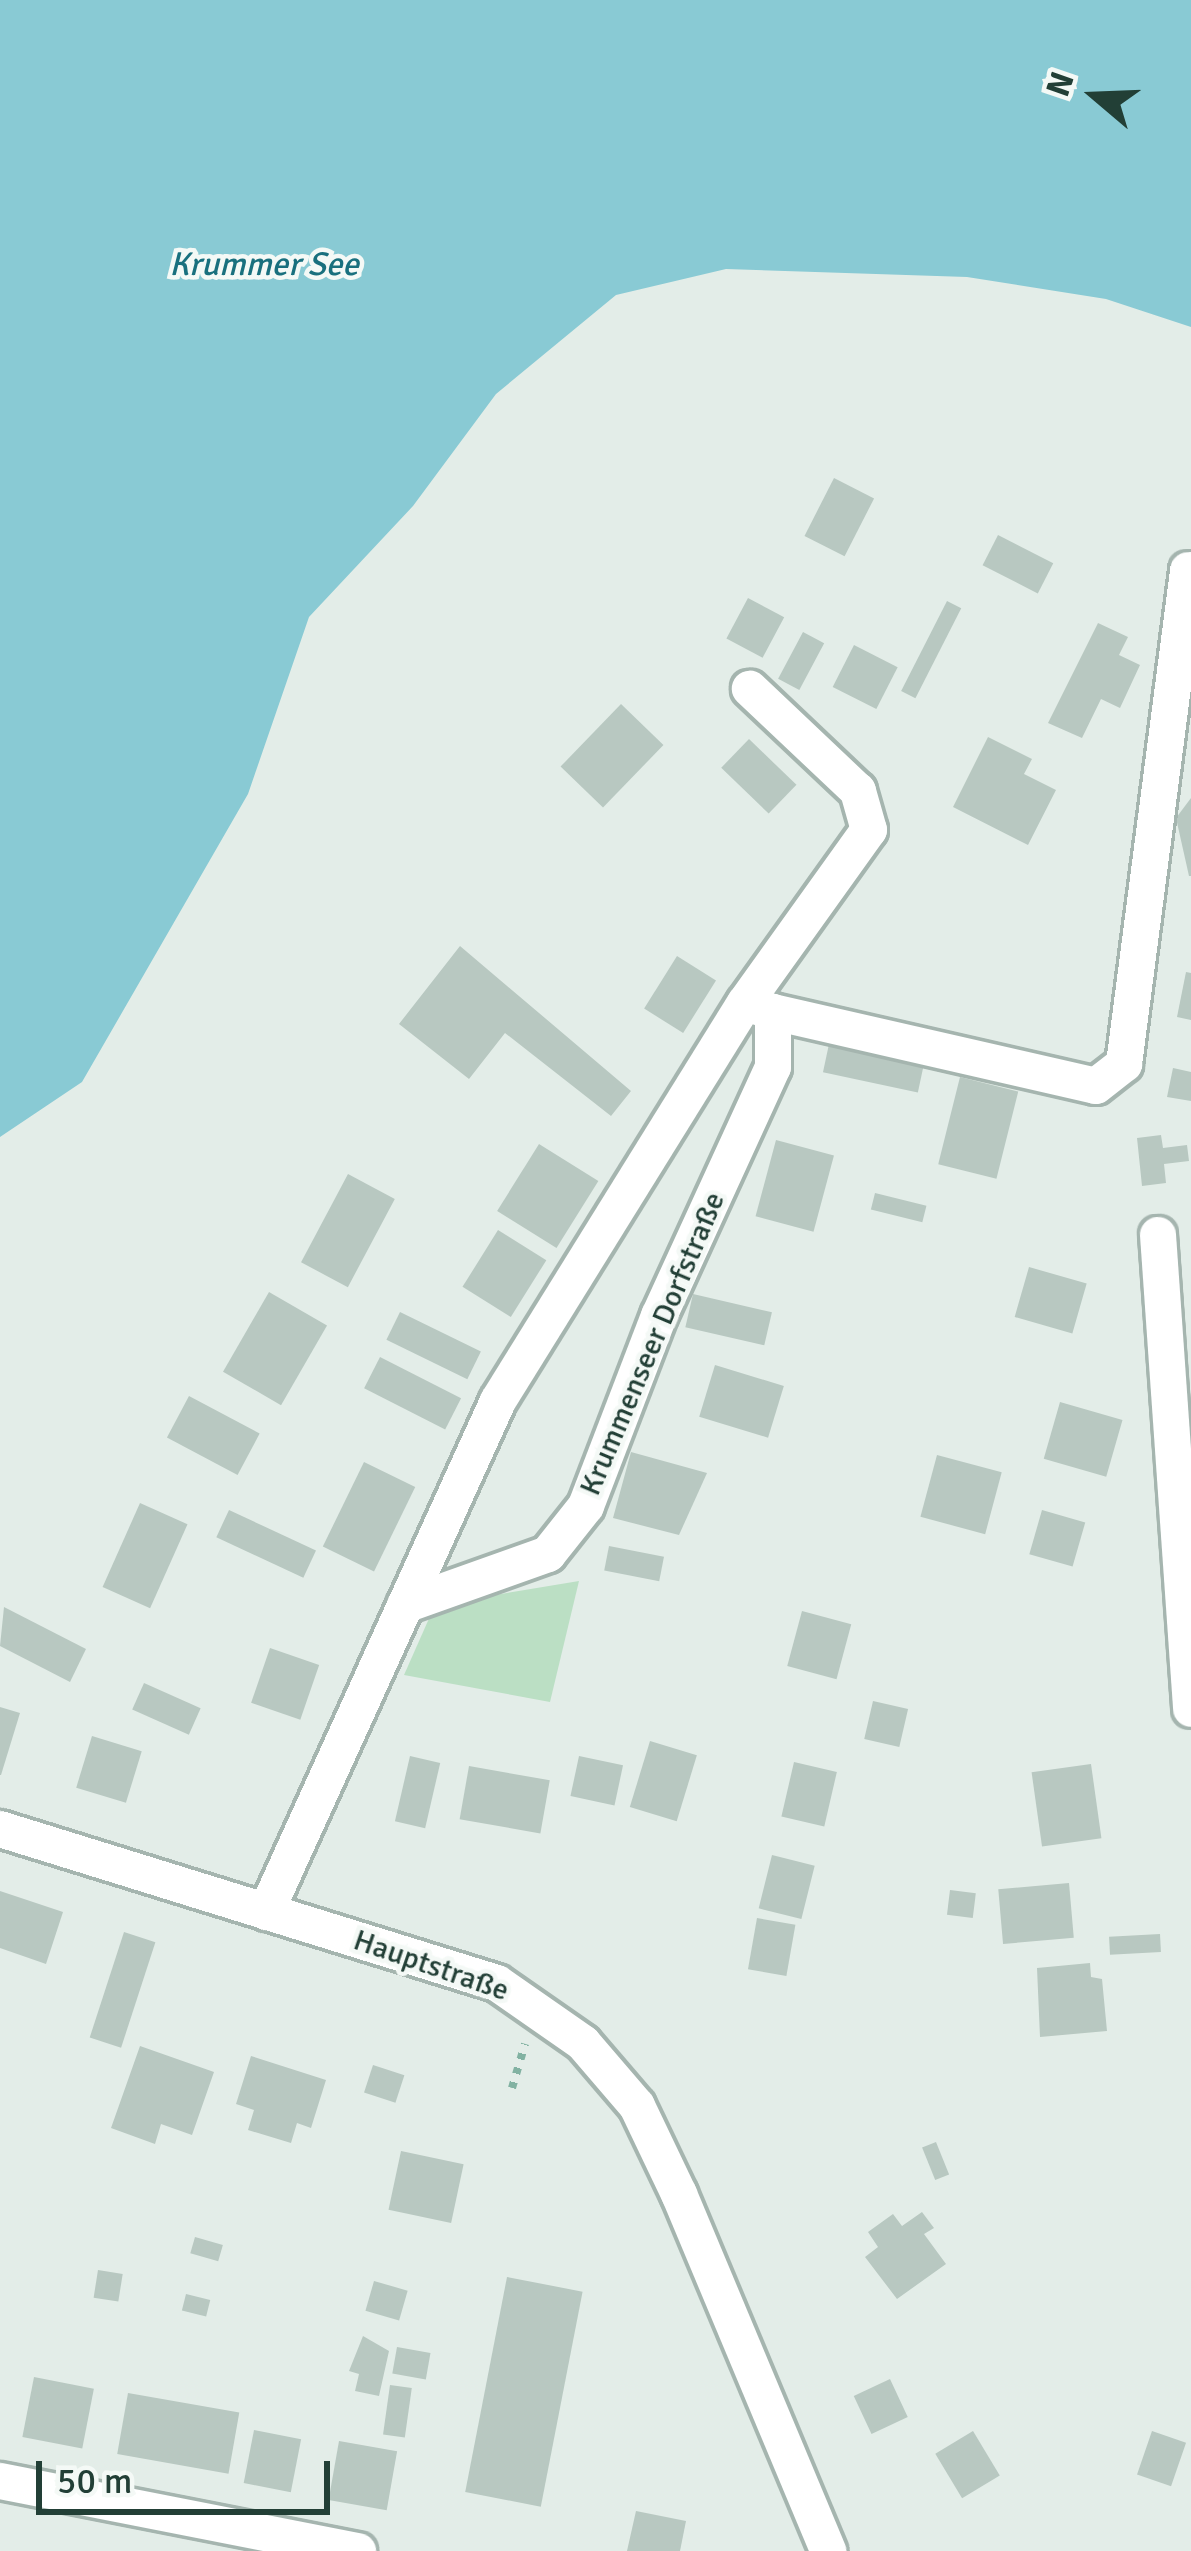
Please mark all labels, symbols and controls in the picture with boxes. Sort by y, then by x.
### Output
north arrow [1035,36,1155,156]
text: N [1037,67,1084,102]
water label: Krummer See [169,245,359,285]
street label: Krummenseer Dorfstraße [573,1187,733,1501]
street label: Hauptstraße [349,1923,513,2009]
scale bar [42,2437,336,2511]
text: 50 m [57,2459,133,2504]

